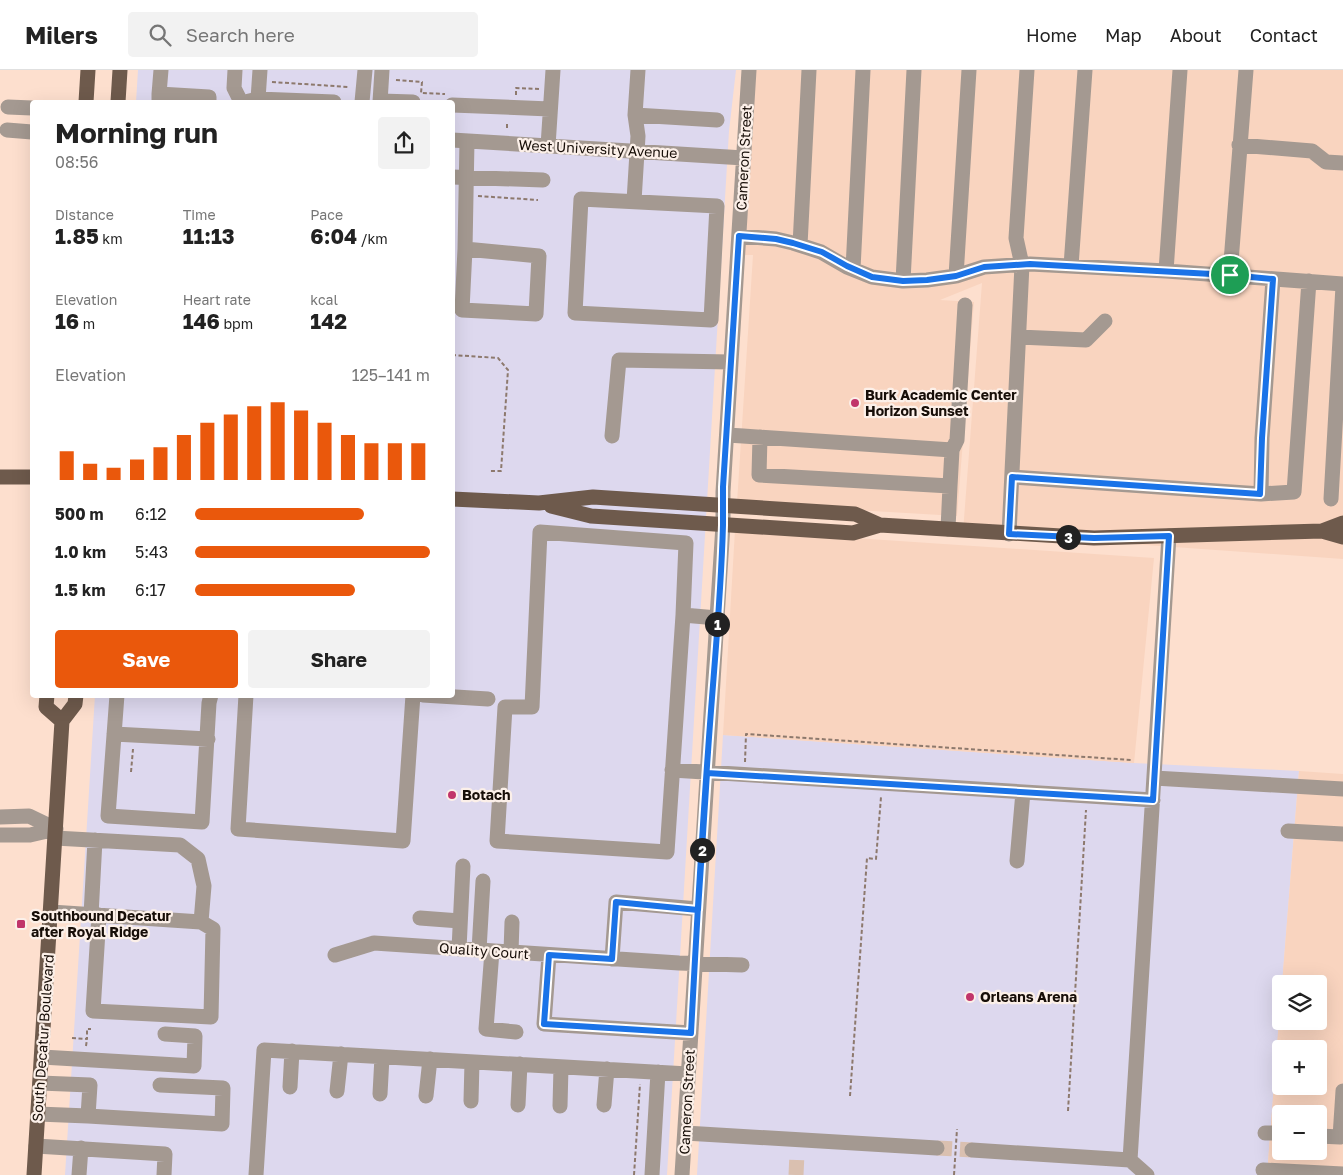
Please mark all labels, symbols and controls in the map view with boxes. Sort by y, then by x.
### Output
search box [128,12,478,57]
text: Milers [25,20,98,49]
icon: search [146,21,174,49]
text: Search here [186,23,295,46]
text: Home [1026,24,1077,46]
text: Map [1105,24,1142,46]
text: About [1170,24,1222,46]
text: Contact [1250,24,1318,46]
street label: Cameron Street [732,105,755,211]
text: Morning run [55,116,218,149]
button: share [378,117,430,169]
street label: West University Avenue [518,136,678,161]
text: 08:56 [55,152,98,172]
text: Distance [55,206,114,223]
text: Time [183,206,216,223]
text: Pace [310,206,343,223]
text: 1.85 [55,223,99,249]
text: 11:13 [183,223,235,249]
text: 6:04 [310,223,357,249]
text: km [99,230,123,247]
text: /km [357,230,388,247]
pin [1209,254,1251,296]
icon: arrive [1216,261,1244,289]
text: Elevation [55,291,117,308]
text: Heart rate [183,291,251,308]
text: kcal [310,291,338,308]
text: 16 [55,308,79,334]
text: 146 [183,308,220,334]
text: 142 [310,308,347,334]
text: m [79,315,95,332]
text: bpm [220,315,253,332]
text: Elevation [55,365,126,385]
text: 125–141 m [352,365,430,385]
place label: Burk Academic Center Horizon Sunset [865,386,1017,419]
marker: Burk Academic Center Horizon Sunset [849,397,861,409]
text: 500 m [55,504,104,524]
text: 6:12 [135,504,167,524]
pin: 3 [1056,524,1080,550]
text: 3 [1064,529,1073,546]
text: 1.0 km [55,542,106,562]
text: 5:43 [135,542,168,562]
text: 1.5 km [55,580,105,600]
text: 6:17 [135,580,166,600]
pin: 1 [704,612,730,636]
text: 1 [714,616,721,633]
button: Save [55,630,238,688]
button: Share [248,630,430,688]
place label: Botach [462,786,510,803]
marker: Botach [446,789,458,801]
pin: 2 [690,838,714,862]
text: 2 [698,842,707,859]
place label: Southbound Decatur after Royal Ridge [31,907,171,940]
marker: Southbound Decatur after Royal Ridge [15,918,27,930]
street label: Quality Court [439,939,529,962]
street label: South Decatur Boulevard [28,954,57,1122]
map controls [1272,975,1327,1160]
button: layers [1272,975,1327,1030]
place label: Orleans Arena [980,988,1077,1005]
marker: Orleans Arena [964,991,976,1003]
button: + [1272,1040,1327,1095]
street label: Cameron Street [675,1049,698,1155]
button: − [1272,1105,1327,1160]

